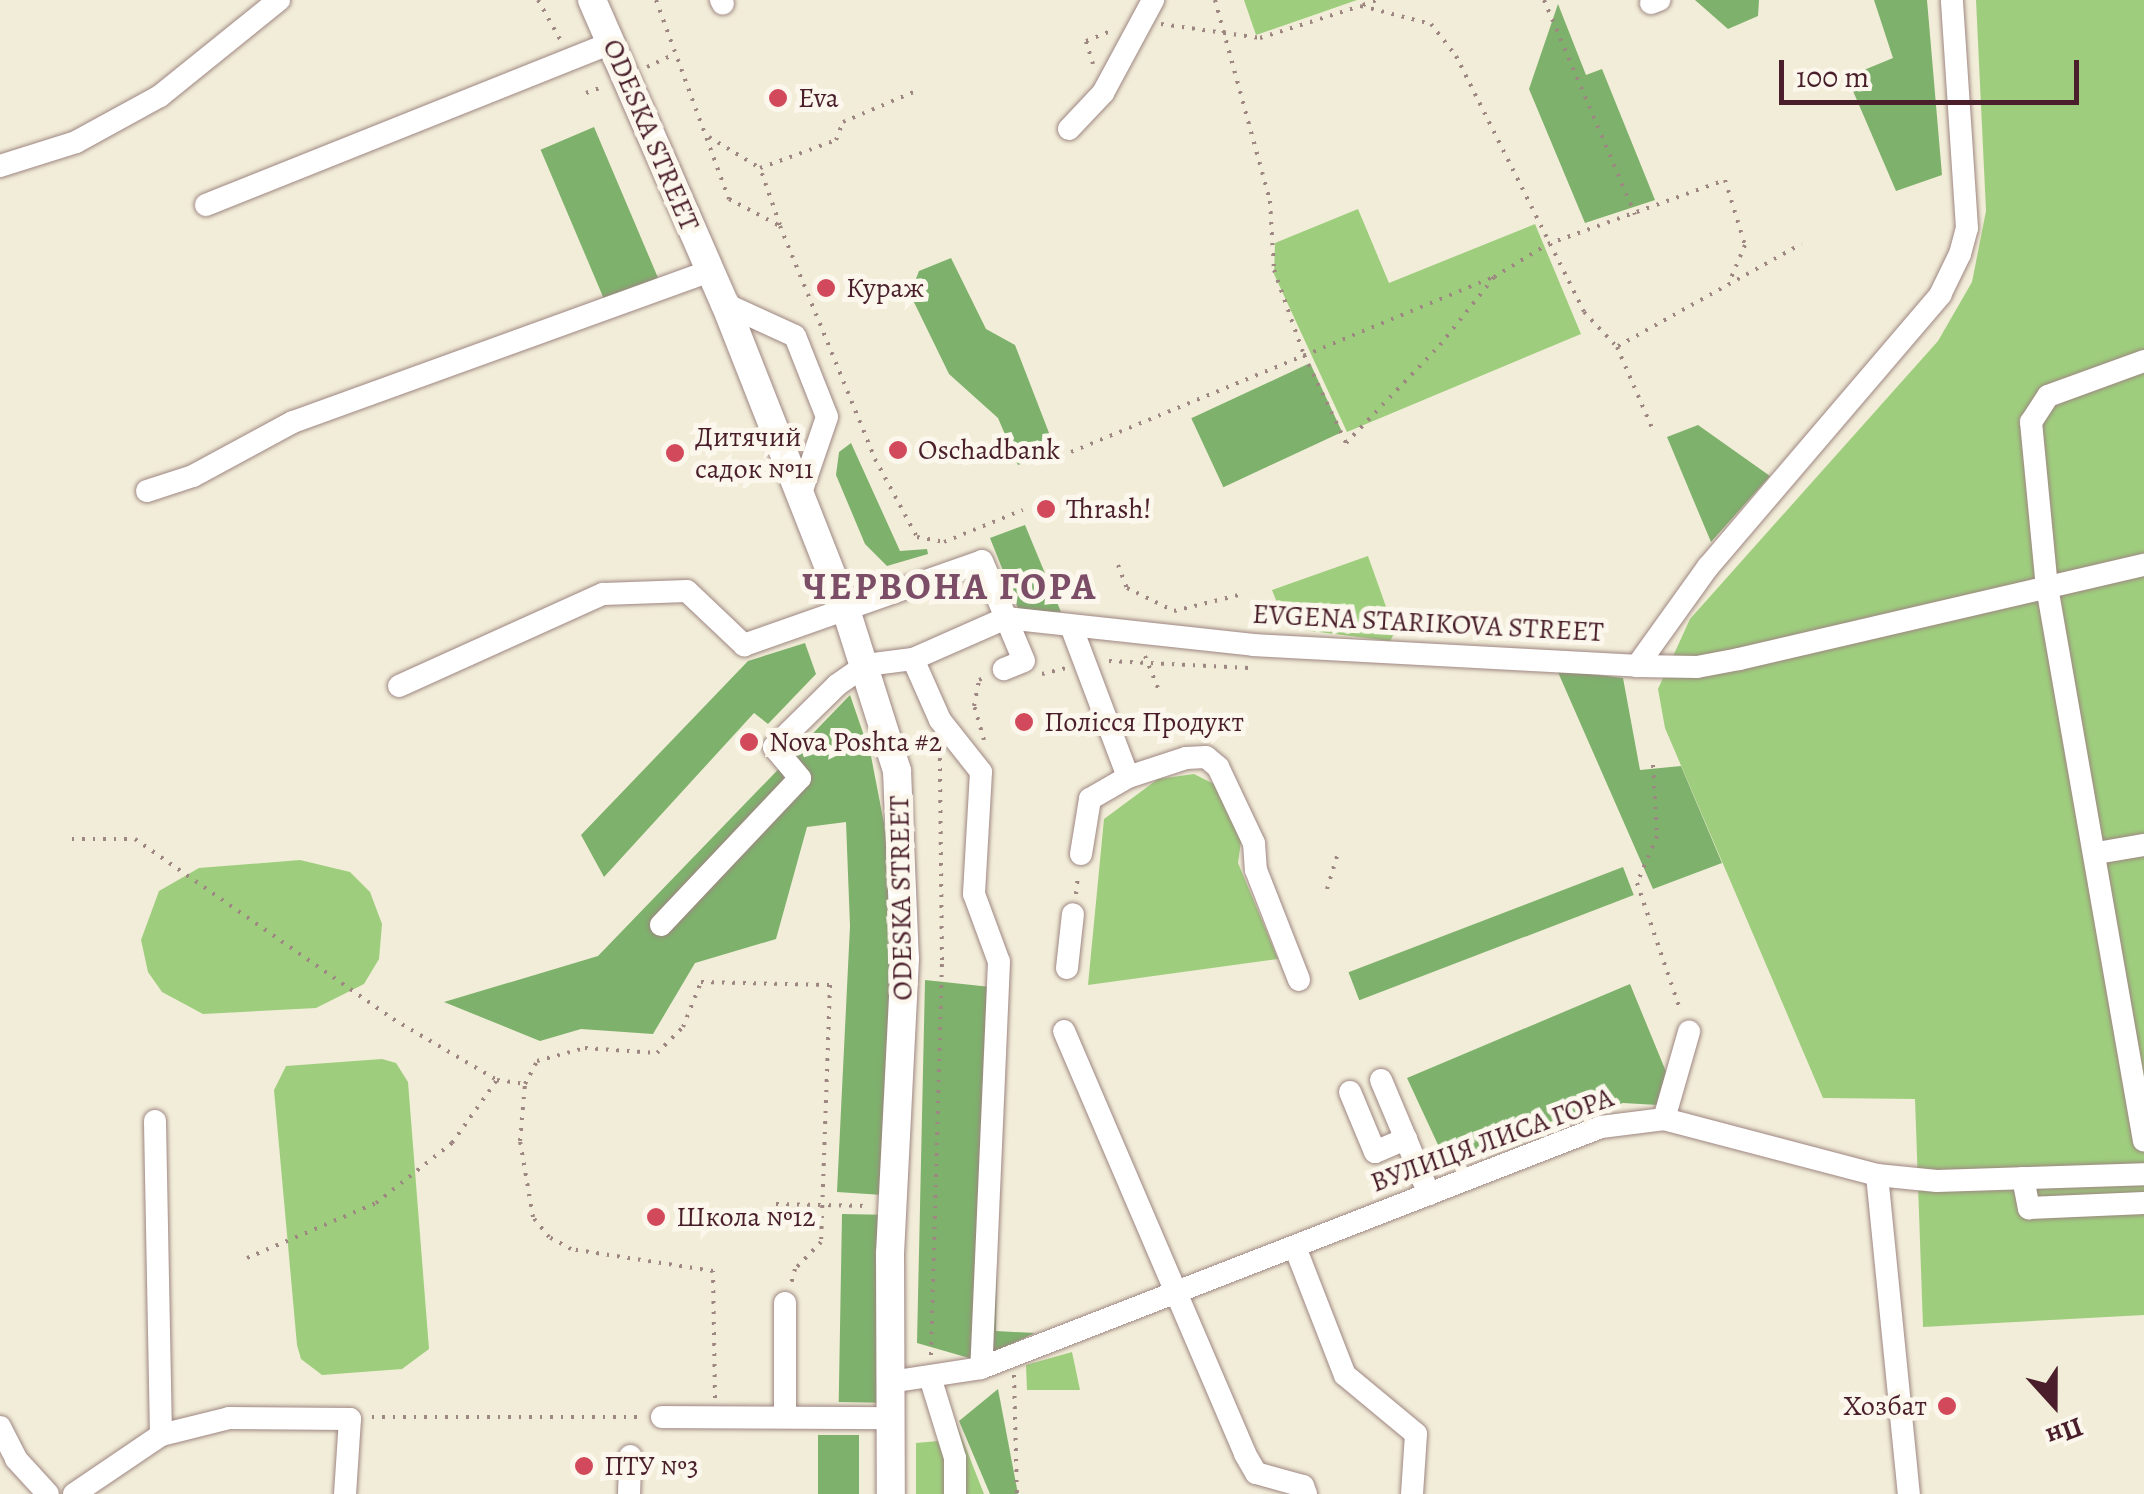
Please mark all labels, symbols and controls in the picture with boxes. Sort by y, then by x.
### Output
street label: ODESKA STREET [595,34,707,236]
scale bar [1784,40,2084,102]
text: 100 m [1796,57,1869,97]
place label: Eva [798,81,839,115]
marker: Eva [767,87,789,109]
place label: Кураж [846,271,924,305]
marker: Кураж [815,277,837,299]
place label: Дитячий садок №11 [695,420,814,486]
place label: Oschadbank [918,433,1060,467]
marker: Oschadbank [887,439,909,461]
marker: Дитячий садок №11 [664,442,686,464]
place label: Thrash! [1066,492,1151,526]
marker: Thrash! [1035,498,1057,520]
district label: ЧЕРВОНА ГОРА [802,564,1098,610]
street label: EVGENA STARIKOVA STREET [1251,597,1605,649]
place label: Полісся Продукт [1044,705,1244,739]
marker: Полісся Продукт [1013,711,1035,733]
place label: Nova Poshta #2 [769,725,942,759]
marker: Nova Poshta #2 [738,731,760,753]
street label: ODESKA STREET [882,795,920,1001]
street label: ВУЛИЦЯ ЛИСА ГОРА [1366,1080,1618,1200]
place label: Школа №12 [676,1200,816,1234]
marker: Школа №12 [645,1206,667,1228]
north arrow [2004,1354,2104,1454]
place label: Хозбат [1843,1389,1927,1423]
marker: Хозбат [1936,1395,1958,1417]
text: Пн [2041,1408,2089,1456]
place label: ПТУ №3 [604,1449,699,1483]
marker: ПТУ №3 [573,1455,595,1477]

